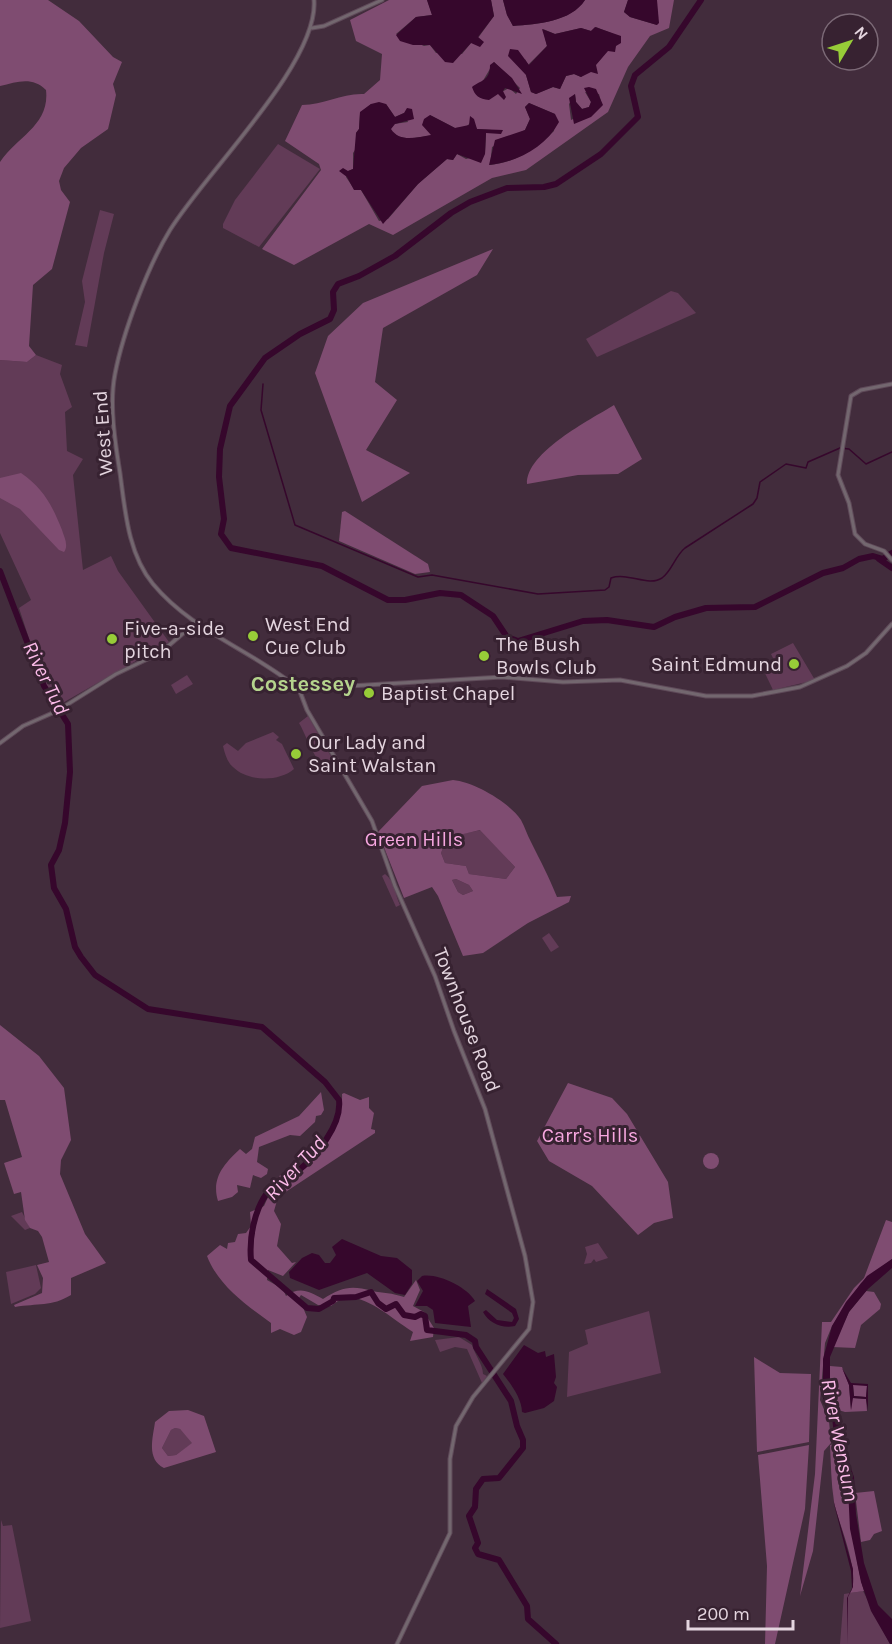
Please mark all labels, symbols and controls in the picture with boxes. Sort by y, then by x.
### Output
north arrow [820,12,880,72]
text: N [850,22,872,43]
street label: West End [89,390,117,476]
place label: West End Cue Club [265,613,350,659]
place label: Five-a-side pitch [124,617,224,663]
marker: West End Cue Club [246,629,260,643]
marker: Five-a-side pitch [105,632,119,646]
place label: The Bush Bowls Club [496,633,597,679]
water label: River Tud [18,637,74,719]
marker: The Bush Bowls Club [477,649,491,663]
place label: Saint Edmund [651,653,782,676]
marker: Saint Edmund [787,657,801,671]
district label: Costessey [251,671,355,697]
place label: Baptist Chapel [381,682,515,705]
marker: Baptist Chapel [362,686,376,700]
place label: Our Lady and Saint Walstan [308,731,436,777]
marker: Our Lady and Saint Walstan [289,747,303,761]
park label: Green Hills [365,828,463,851]
street label: Townhouse Road [429,945,505,1095]
park label: Carr's Hills [542,1124,638,1147]
water label: River Tud [259,1131,331,1205]
water label: River Wensum [816,1377,864,1503]
scale bar [688,1593,793,1631]
text: 200 m [697,1603,750,1625]

